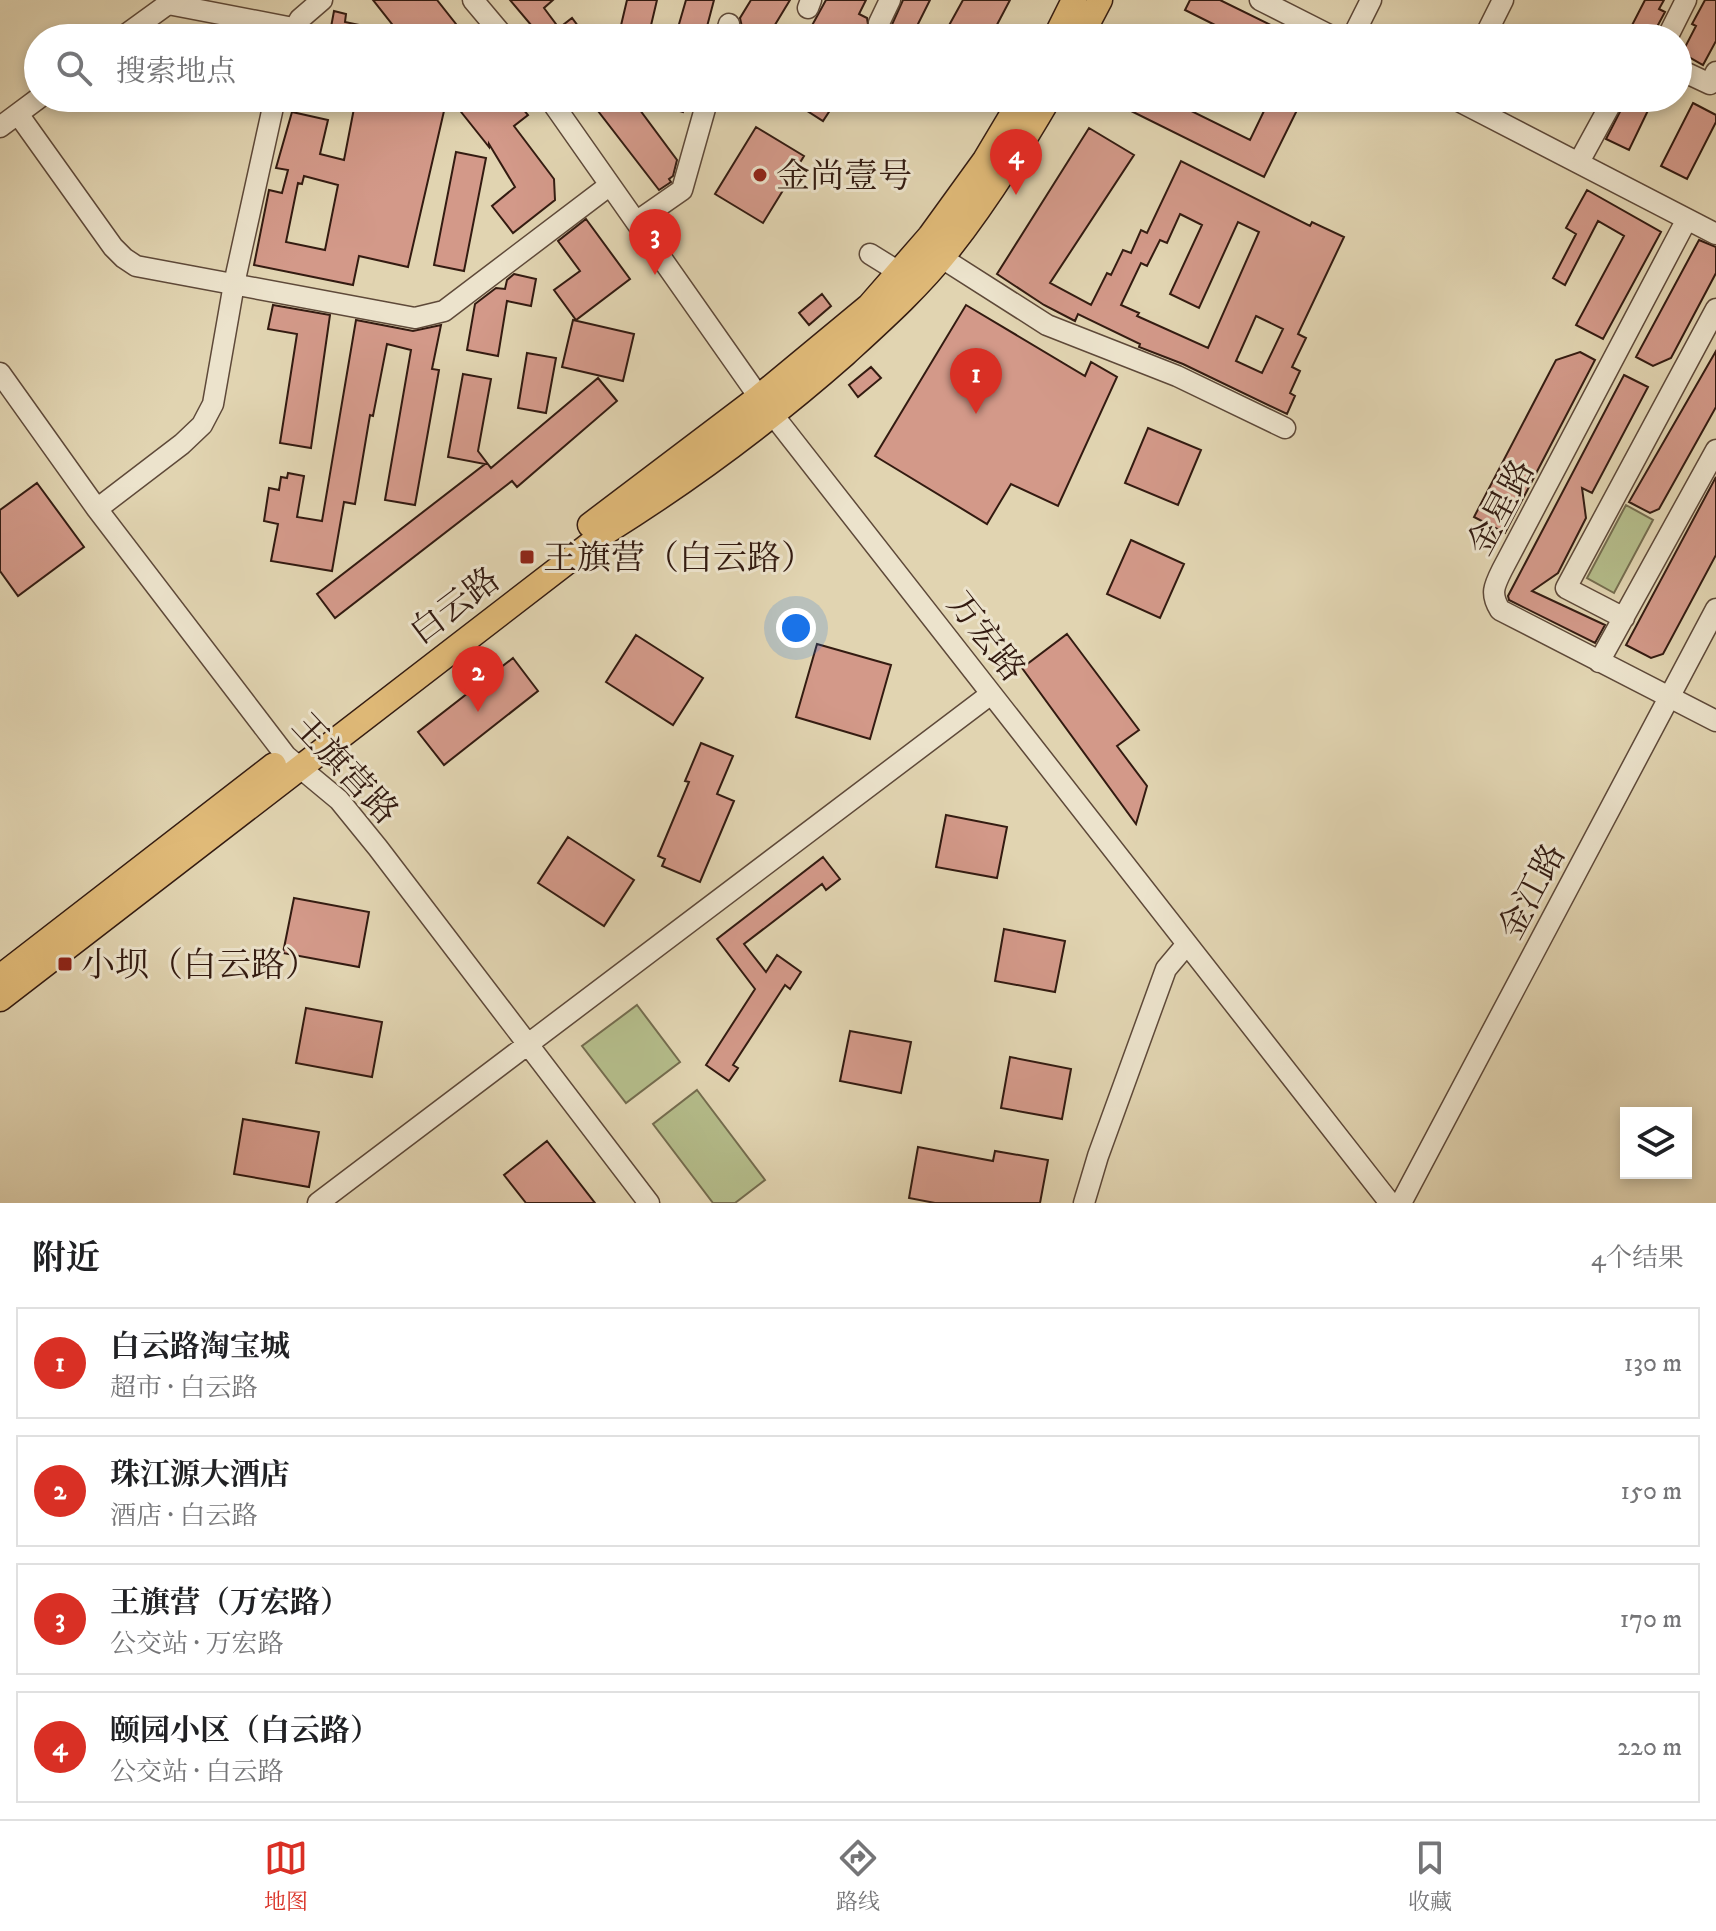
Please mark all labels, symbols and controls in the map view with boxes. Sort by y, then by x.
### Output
search box [24,24,1692,112]
icon: search [52,46,96,90]
text: 搜索地点 [116,54,236,91]
pin: 4 [990,129,1042,195]
place label: 金尚壹号 [776,156,912,198]
marker: 金尚壹号 [751,166,769,184]
pin: 3 [629,209,681,275]
pin: 1 [950,348,1002,414]
street label: 金星路 [1459,453,1544,563]
place label: 王旗营（白云路） [543,538,815,580]
marker: 王旗营（白云路） [518,548,536,566]
street label: 白云路 [402,559,509,654]
street label: 万宏路 [937,584,1033,690]
your location [776,608,816,648]
pin: 2 [452,646,504,712]
street label: 王旗营路 [283,705,406,833]
street label: 金江路 [1490,837,1575,947]
place label: 小坝（白云路） [81,945,319,987]
marker: 小坝（白云路） [56,955,74,973]
map controls [1620,1107,1692,1179]
button: layers [1620,1107,1692,1179]
text: 附近 [32,1238,100,1280]
text: 4个结果 [1591,1242,1684,1275]
text: 白云路淘宝城 [110,1329,290,1366]
text: 1 [55,1347,65,1380]
text: 130 m [1624,1347,1682,1380]
text: 超市 · 白云路 [110,1372,257,1405]
text: 珠江源大酒店 [110,1457,290,1494]
text: 2 [54,1475,66,1508]
text: 150 m [1621,1475,1682,1508]
text: 酒店 · 白云路 [110,1500,257,1533]
text: 王旗营（万宏路） [110,1585,350,1622]
text: 3 [55,1603,65,1636]
text: 170 m [1620,1603,1682,1636]
text: 公交站 · 万宏路 [110,1628,283,1661]
text: 颐园小区（白云路） [110,1713,380,1750]
text: 4 [53,1731,67,1764]
text: 220 m [1617,1731,1682,1764]
text: 公交站 · 白云路 [110,1756,283,1789]
tab: 地图 [264,1836,308,1916]
tab: 路线 [836,1836,880,1916]
tab: 收藏 [1408,1836,1452,1916]

